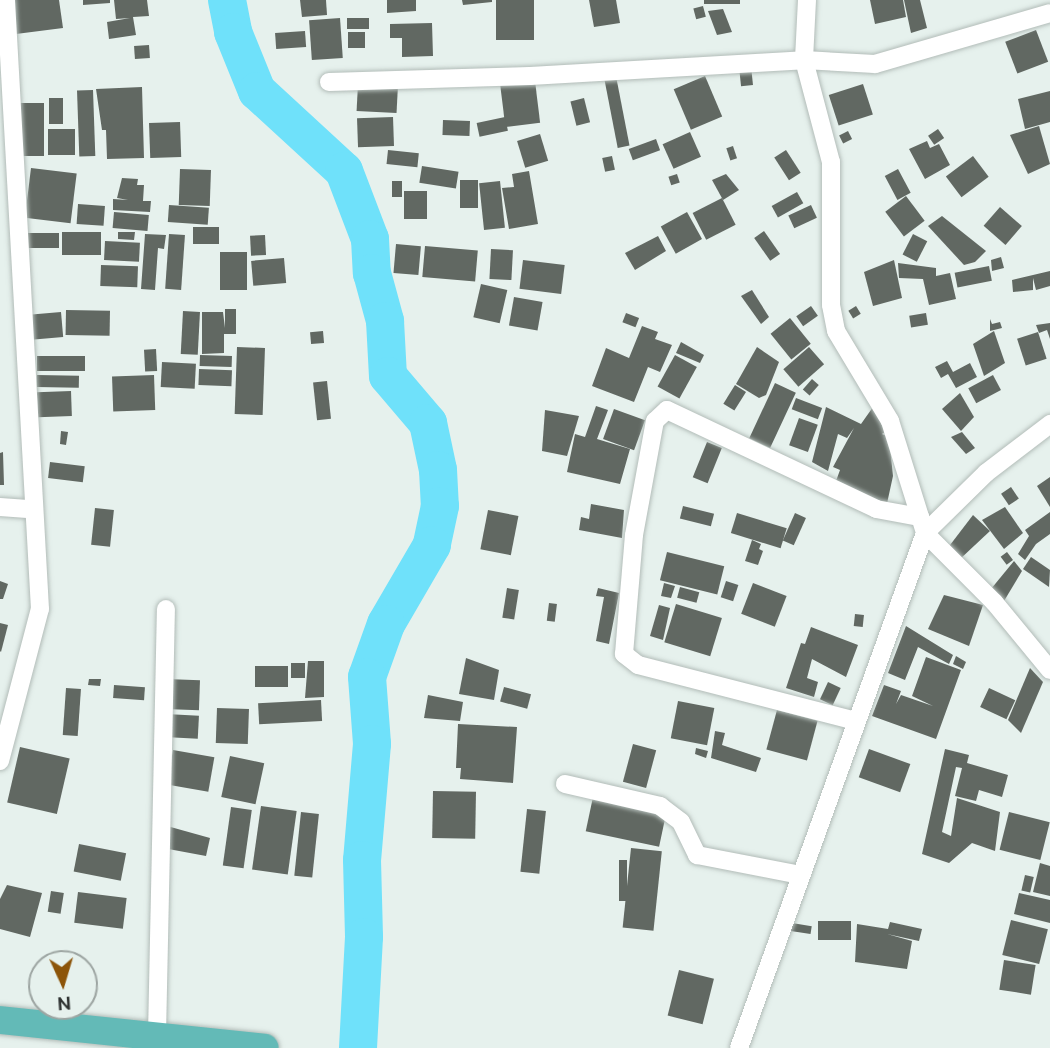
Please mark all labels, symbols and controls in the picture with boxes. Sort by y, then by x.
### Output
north arrow [28,950,98,1020]
text: N [56,992,72,1015]

